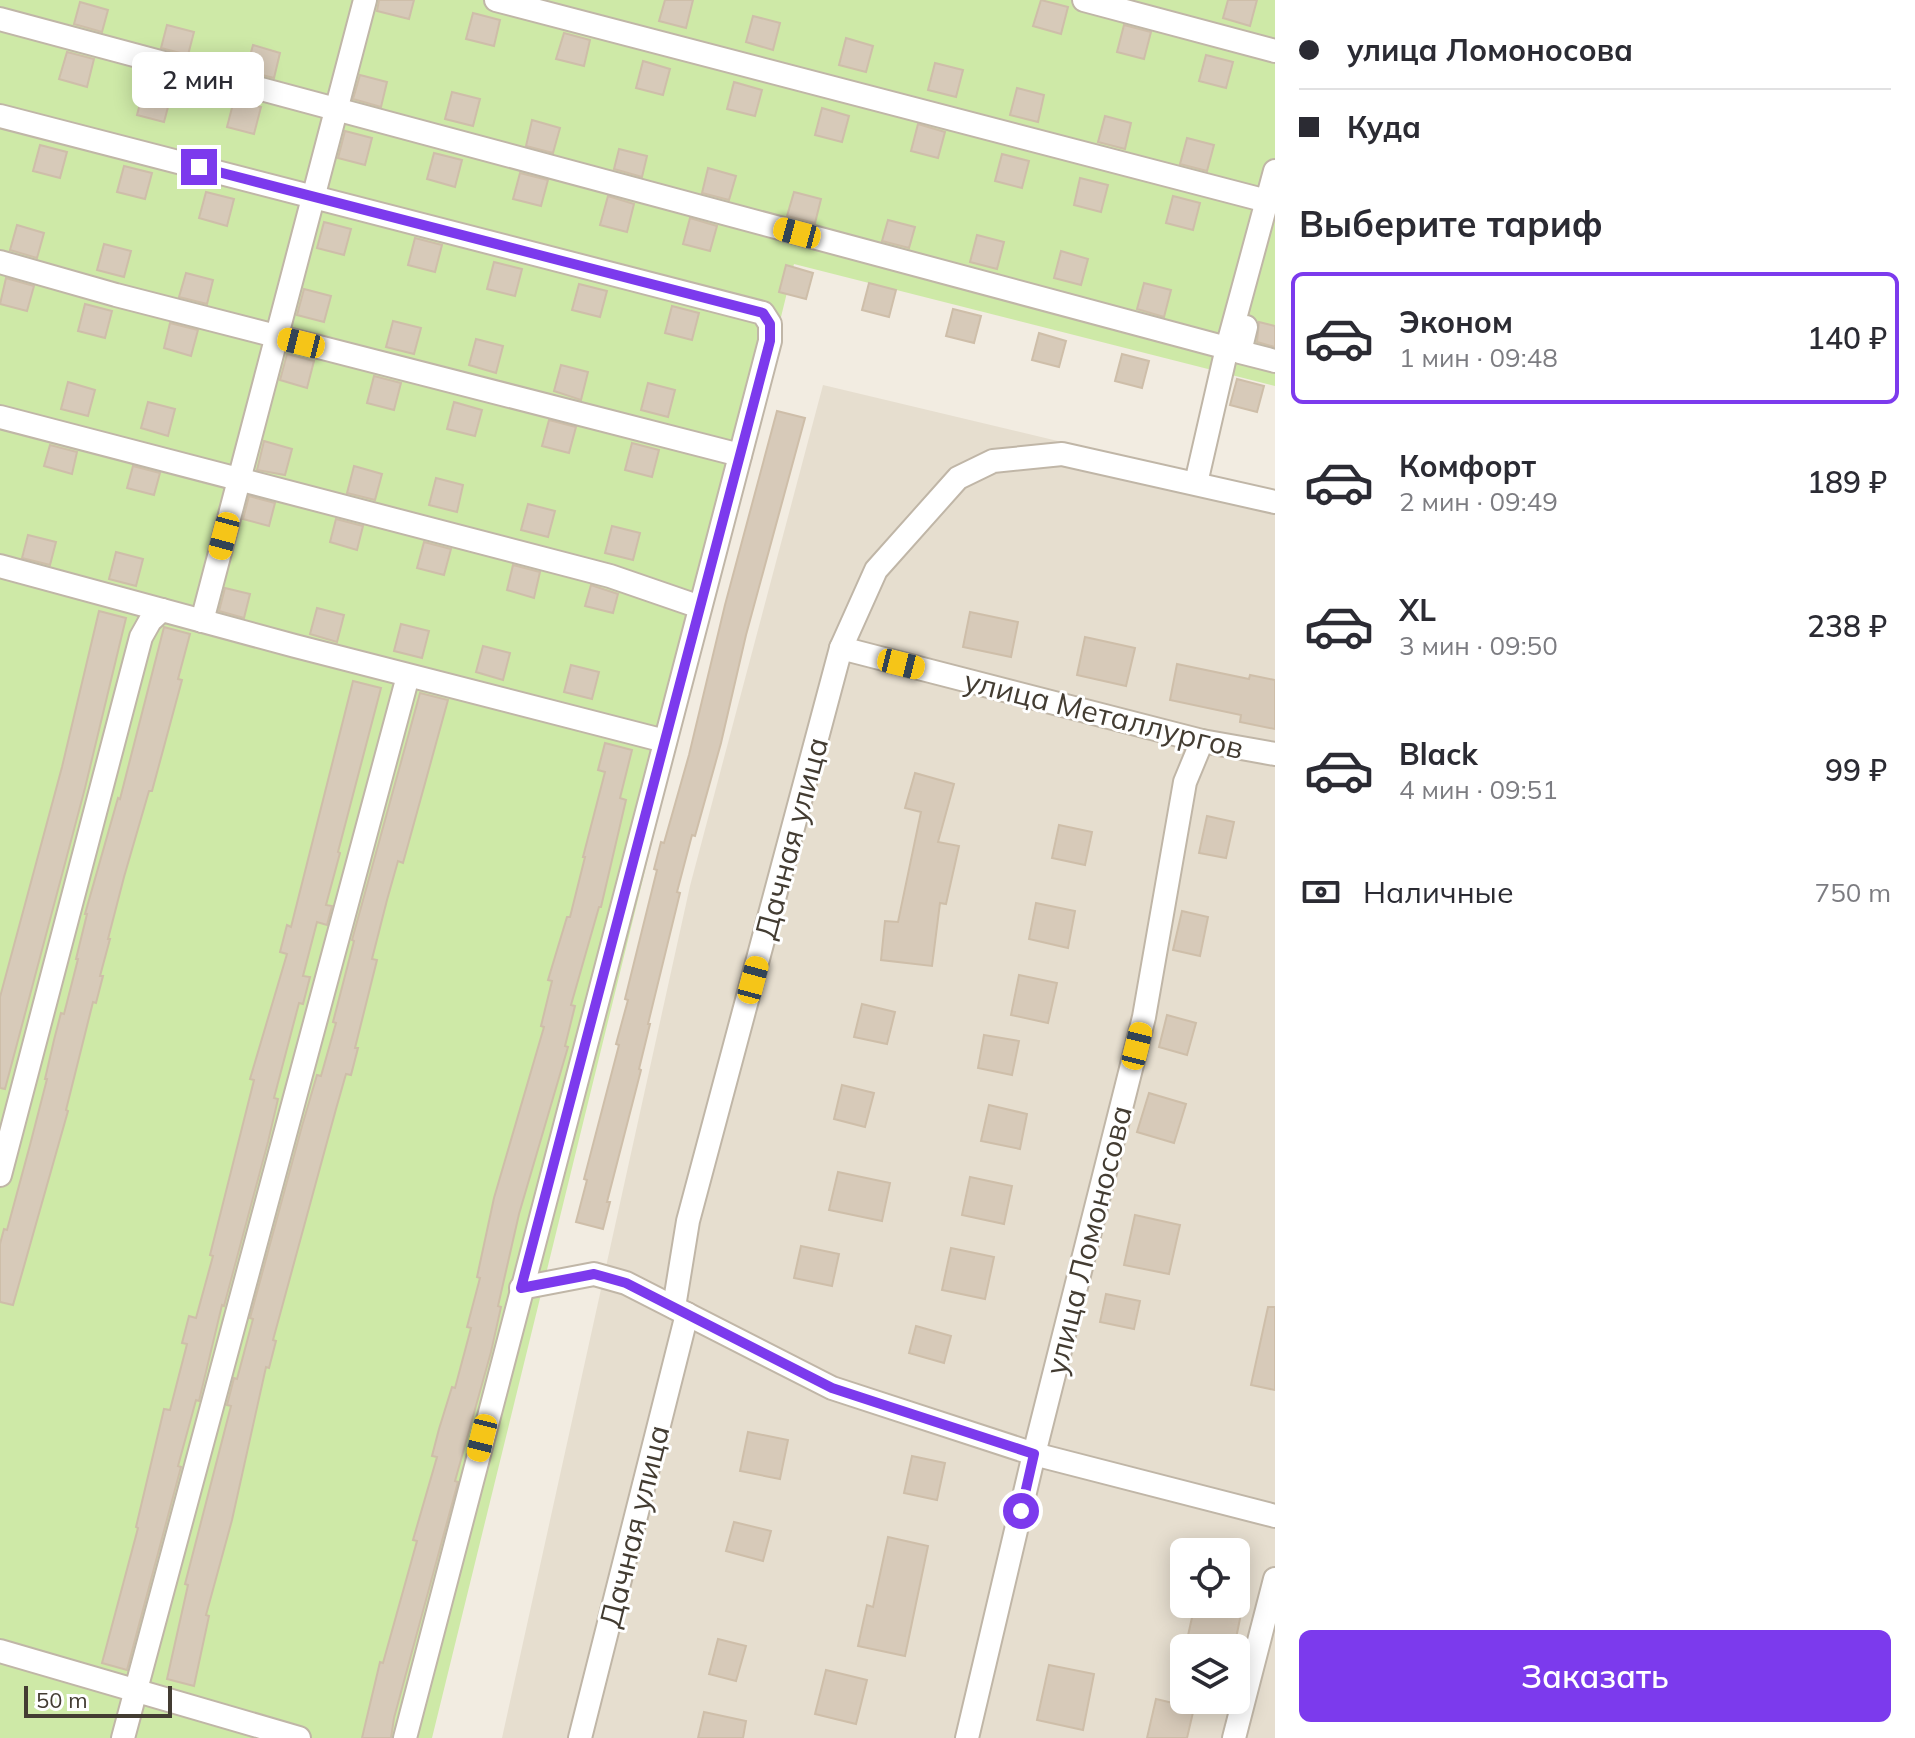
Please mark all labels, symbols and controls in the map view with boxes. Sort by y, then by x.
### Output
text: улица Ломоносова [1347,31,1633,69]
callout: 2 мин [133,51,265,107]
text: 2 мин [162,63,234,96]
text: Куда [1347,108,1421,146]
route end [181,149,217,185]
text: Выберите тариф [1299,201,1603,246]
car [771,215,823,251]
icon: car [1303,302,1375,374]
text: Эконом [1399,303,1513,341]
text: 140 ₽ [1807,319,1887,357]
car [275,326,327,360]
text: 1 мин · 09:48 [1399,341,1558,374]
icon: car [1303,446,1375,518]
text: Комфорт [1399,447,1536,485]
text: 189 ₽ [1807,463,1887,501]
text: 2 мин · 09:49 [1399,485,1558,518]
car [206,510,242,562]
icon: car [1303,590,1375,662]
text: XL [1399,591,1436,629]
text: 238 ₽ [1807,607,1887,645]
text: 3 мин · 09:50 [1399,629,1558,662]
car [875,647,927,681]
street label: улица Металлургов [960,661,1248,767]
street label: Дачная улица [746,733,836,943]
icon: car [1303,734,1375,806]
text: Black [1399,735,1478,773]
text: 99 ₽ [1825,751,1887,789]
text: 4 мин · 09:51 [1399,773,1558,806]
icon: cash [1299,870,1343,914]
text: Наличные [1363,873,1514,911]
text: 750 m [1815,876,1891,909]
car [735,954,771,1006]
car [1120,1020,1154,1072]
street label: улица Ломоносова [1036,1101,1140,1379]
car [465,1412,499,1464]
street label: Дачная улица [590,1421,678,1631]
route start [1003,1493,1039,1529]
map controls [1170,1538,1250,1714]
button: locate [1170,1538,1250,1618]
button: Заказать [1299,1630,1891,1722]
button: layers [1170,1634,1250,1714]
scale bar [24,1682,172,1718]
text: 50 m [36,1686,87,1714]

